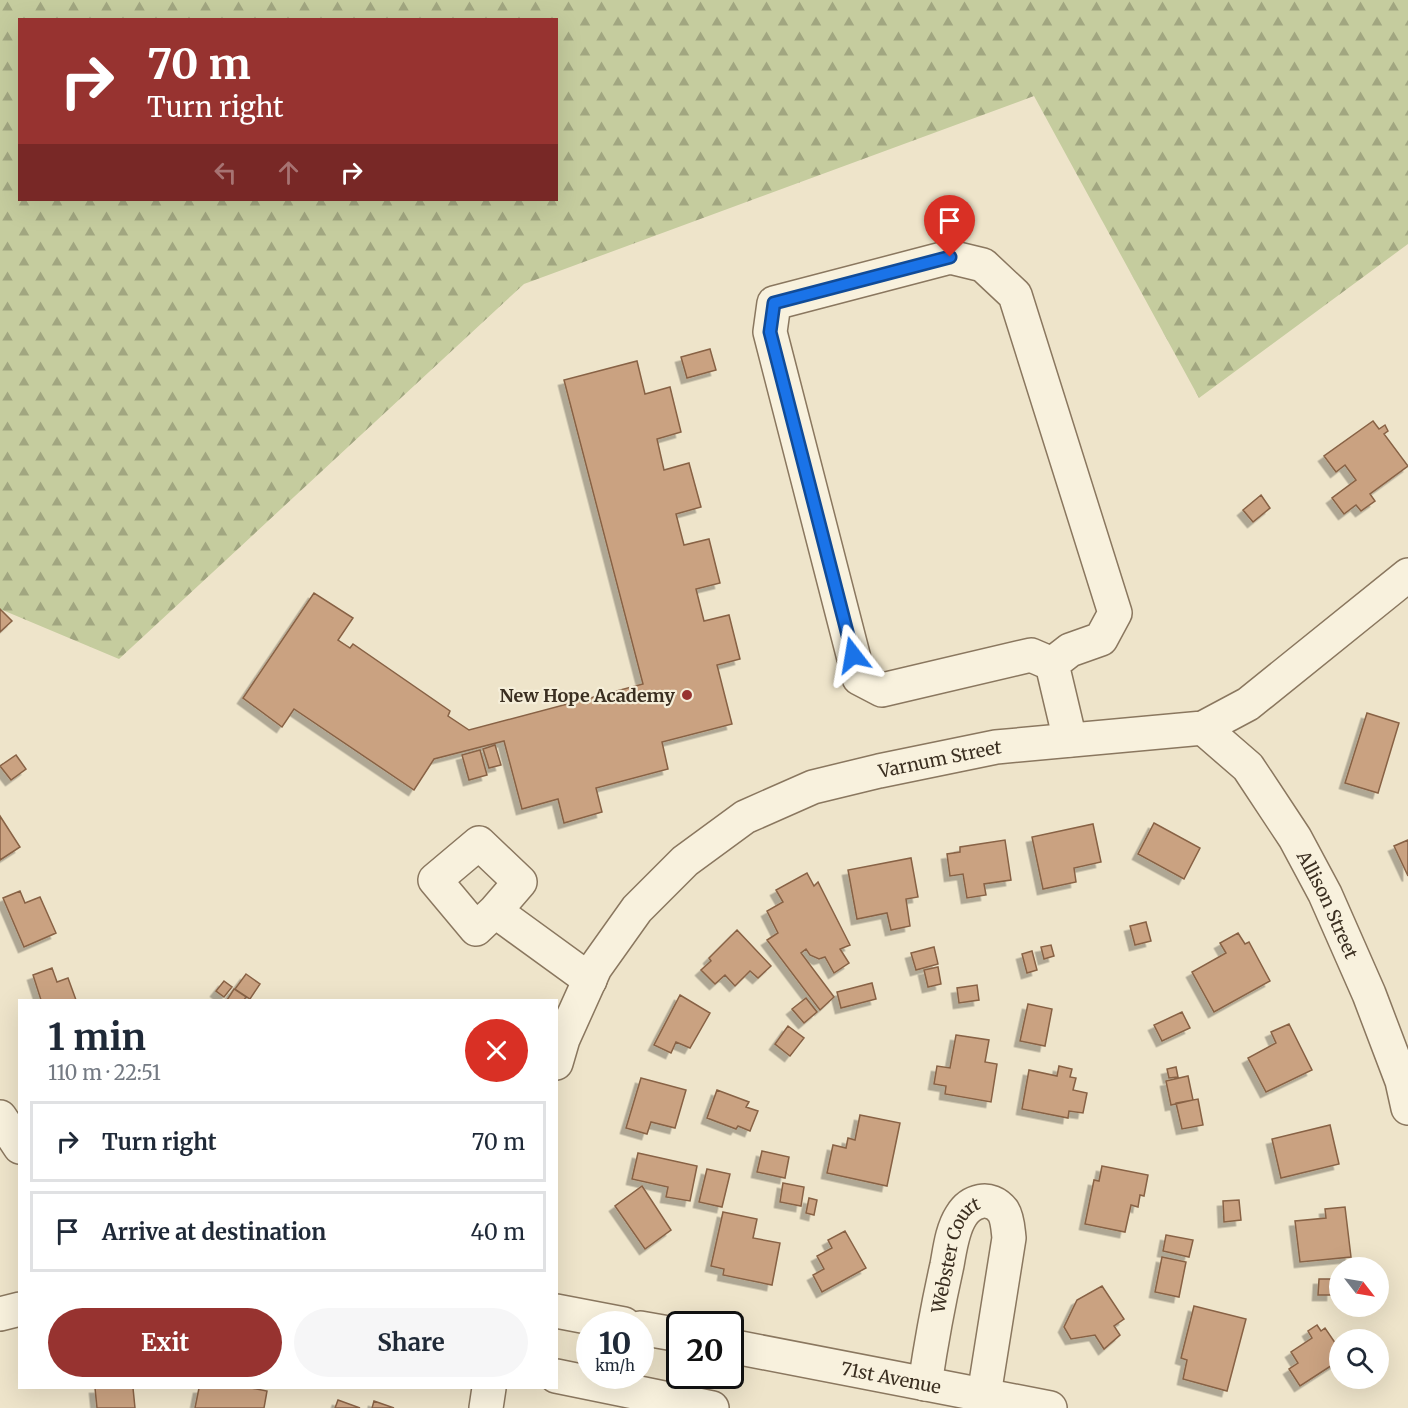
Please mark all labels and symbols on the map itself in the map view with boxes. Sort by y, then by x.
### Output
pin [924,195,975,257]
position arrow [821,623,885,687]
place label: New Hope Academy [499,684,675,707]
marker: New Hope Academy [680,688,694,702]
street label: Varnum Street [875,735,1002,783]
street label: Allison Street [1292,846,1363,962]
street label: Webster Court [926,1191,983,1316]
north arrow [1329,1257,1389,1317]
speed limit sign: 20 [666,1311,744,1389]
street label: 71st Avenue [839,1356,943,1398]

